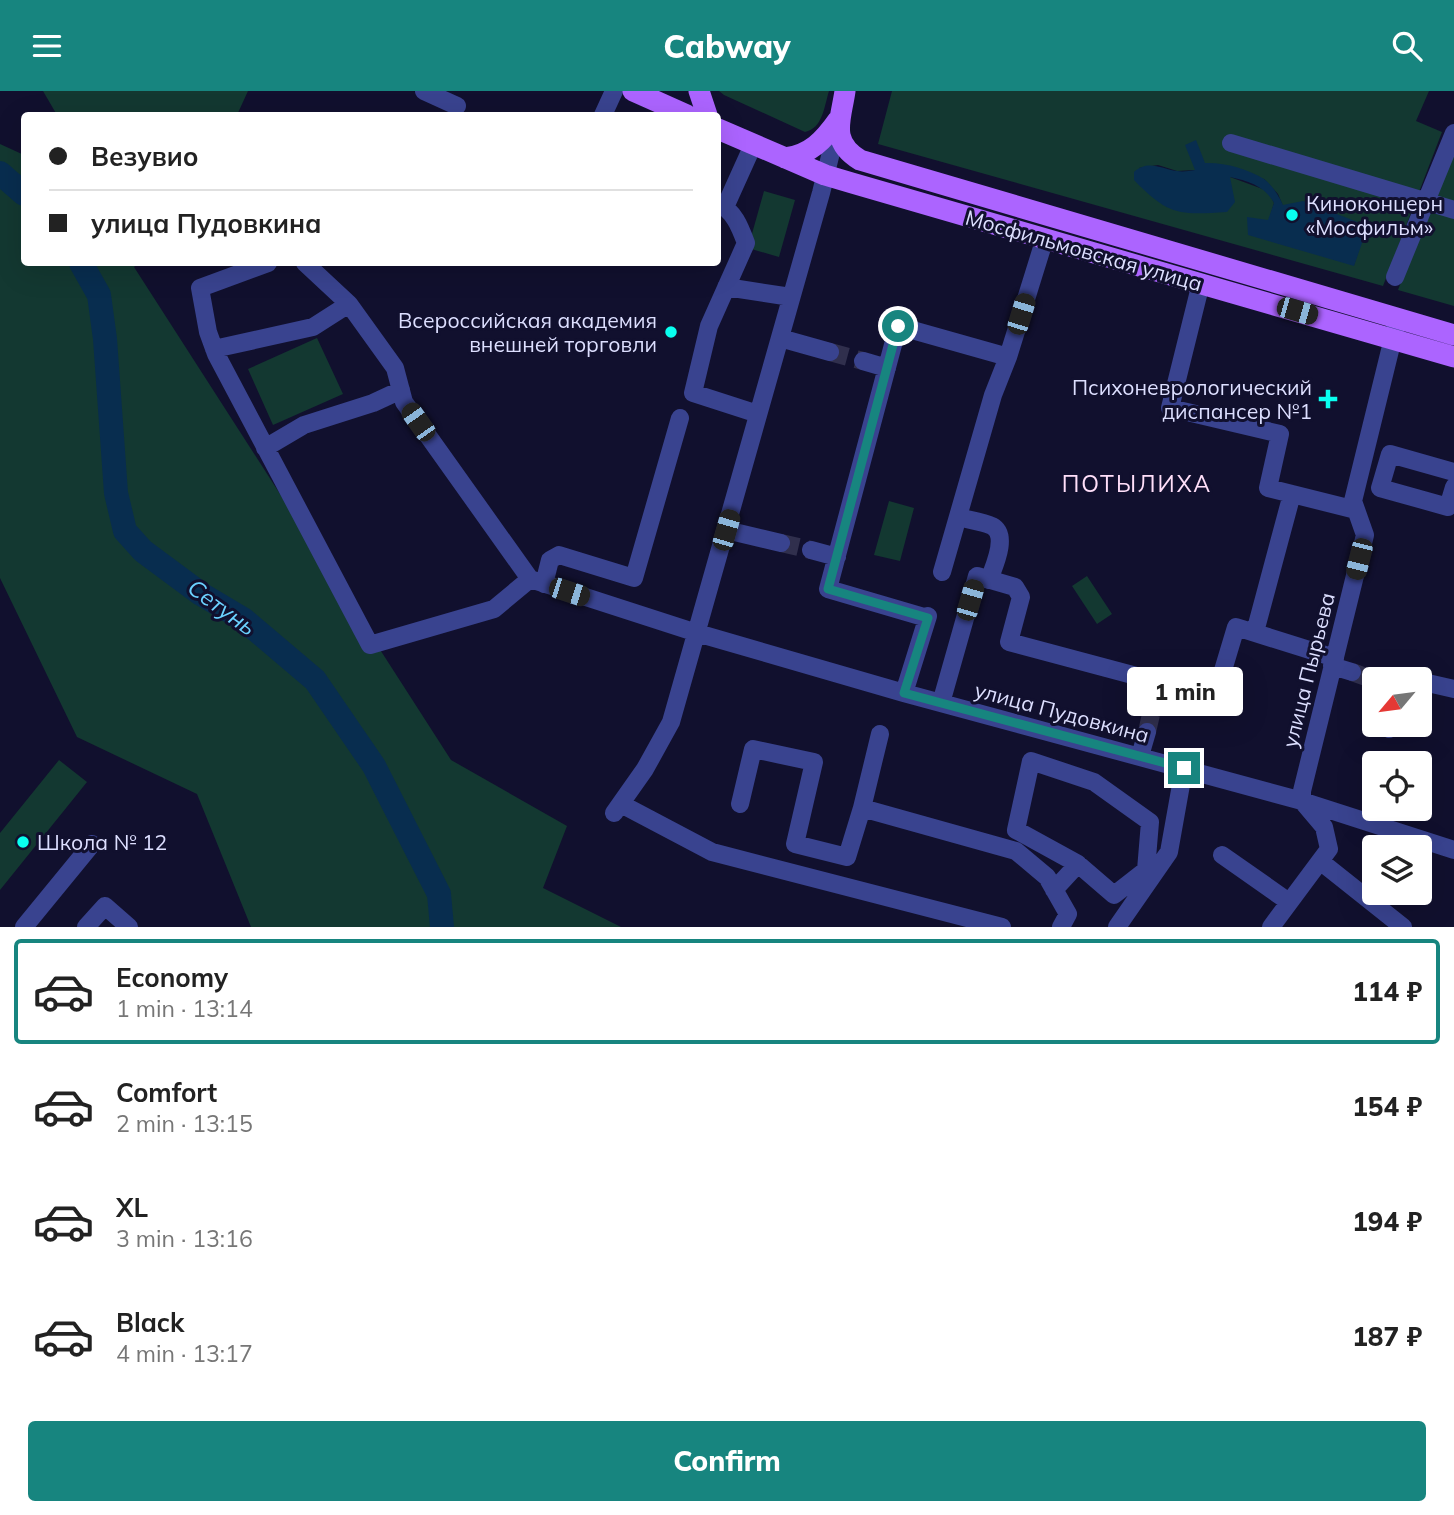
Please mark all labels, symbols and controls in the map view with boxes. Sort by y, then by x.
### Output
text: Cabway [663,26,791,66]
icon: menu [28,27,66,65]
icon: search [1388,27,1426,65]
text: Везувио [91,140,199,173]
place label: Киноконцерн «Мосфильм» [1306,190,1443,240]
street label: Мосфильмовская улица [963,204,1205,296]
text: улица Пудовкина [91,207,321,240]
marker: Киноконцерн «Мосфильм» [1284,207,1300,223]
car [1005,291,1038,337]
car [1274,295,1321,327]
place label: Всероссийская академия внешней торговли [398,307,657,357]
route start [882,310,914,342]
marker: Всероссийская академия внешней торговли [663,324,679,340]
place label: Психоневрологический диспансер №1 [1072,374,1312,424]
marker: Психоневрологический диспансер №1 [1318,389,1338,409]
car [398,399,439,445]
district label: ПОТЫЛИХА [1062,469,1212,498]
car [711,507,742,553]
car [1344,536,1375,582]
water label: Сетунь [182,572,262,642]
car [546,576,593,608]
car [955,577,986,623]
street label: улица Пырьева [1276,590,1340,750]
callout: 1 min [1126,667,1242,715]
north arrow [1362,667,1432,737]
map controls [1362,667,1432,905]
street label: улица Пудовкина [972,676,1152,748]
text: 1 min [1154,677,1216,706]
button: locate [1362,751,1432,821]
route end [1168,752,1200,784]
place label: Школа № 12 [37,829,167,855]
marker: Школа № 12 [15,834,31,850]
button: layers [1362,835,1432,905]
icon: car [32,960,95,1023]
text: Economy [116,961,228,994]
text: 114 ₽ [1352,975,1422,1008]
text: 1 min · 13:14 [116,994,253,1023]
icon: car [32,1075,95,1138]
text: Comfort [116,1076,217,1109]
text: 154 ₽ [1352,1090,1422,1123]
text: 2 min · 13:15 [116,1109,253,1138]
icon: car [32,1190,95,1253]
text: XL [116,1191,148,1224]
text: 194 ₽ [1352,1205,1422,1238]
text: 3 min · 13:16 [116,1224,253,1253]
icon: car [32,1305,95,1368]
text: Black [116,1306,184,1339]
text: 187 ₽ [1352,1320,1422,1353]
text: 4 min · 13:17 [116,1339,253,1368]
button: Confirm [28,1421,1426,1501]

